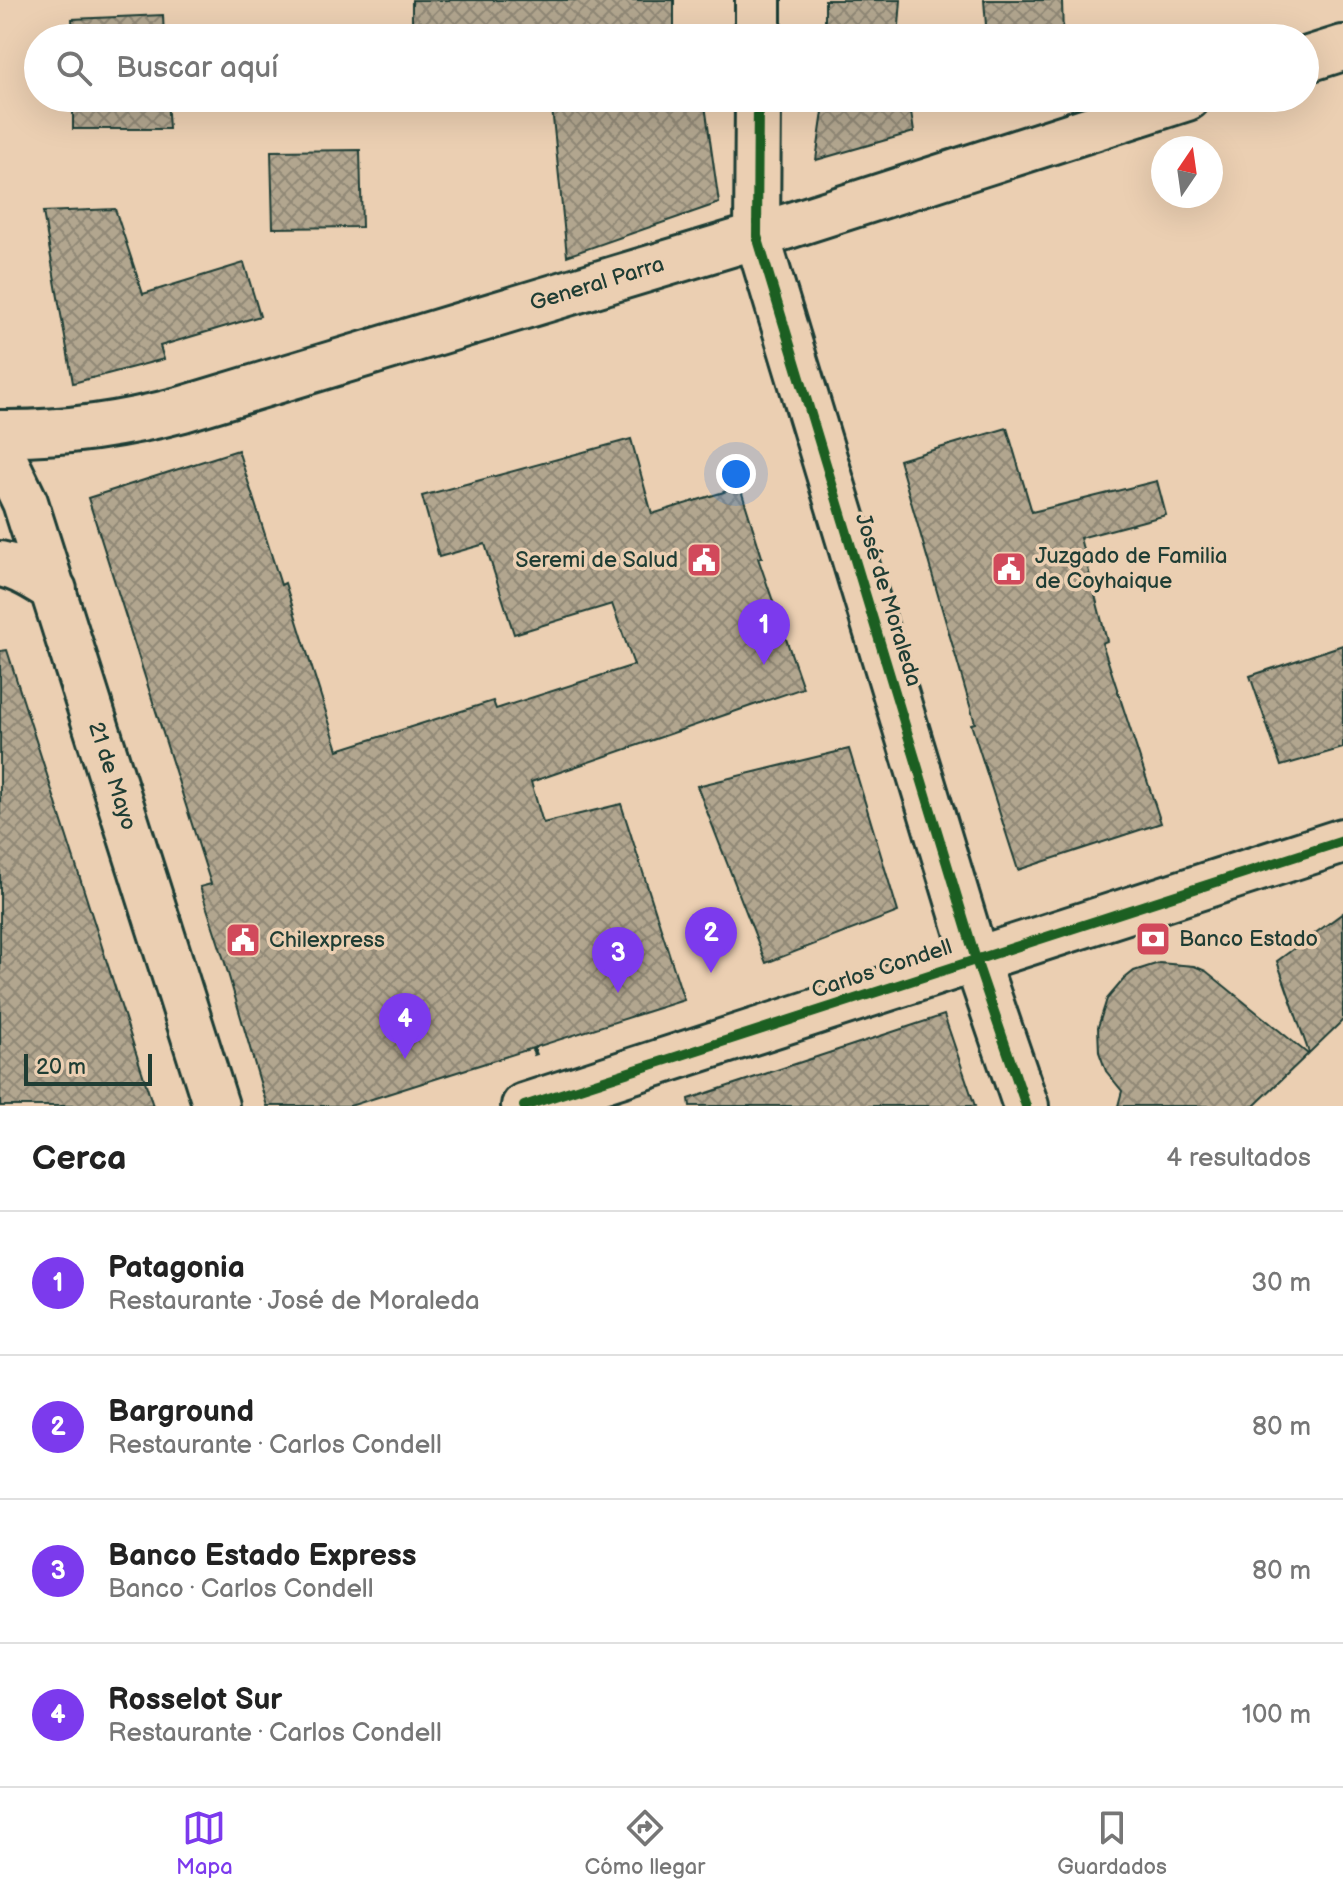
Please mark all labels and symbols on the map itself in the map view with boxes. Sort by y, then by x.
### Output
north arrow [1151,136,1223,208]
street label: General Parra [527,251,667,317]
your location [716,454,756,494]
street label: José de Moraleda [849,510,927,690]
public building icon: Seremi de Salud [685,541,723,579]
place label: Juzgado de Familia de Coyhaique [1035,543,1228,595]
place label: Seremi de Salud [515,547,678,574]
public building icon: Juzgado de Familia de Coyhaique [990,550,1028,588]
pin: 1 [738,599,790,665]
street label: 21 de Mayo [82,719,142,833]
pin: 2 [685,907,737,973]
bank icon: Banco Estado [1134,920,1172,958]
public building icon: Chilexpress [224,921,262,959]
place label: Banco Estado [1179,926,1318,953]
place label: Chilexpress [269,927,385,954]
pin: 3 [592,927,644,993]
street label: Carlos Condell [808,934,956,1004]
pin: 4 [379,993,431,1059]
scale bar [24,1050,152,1086]

